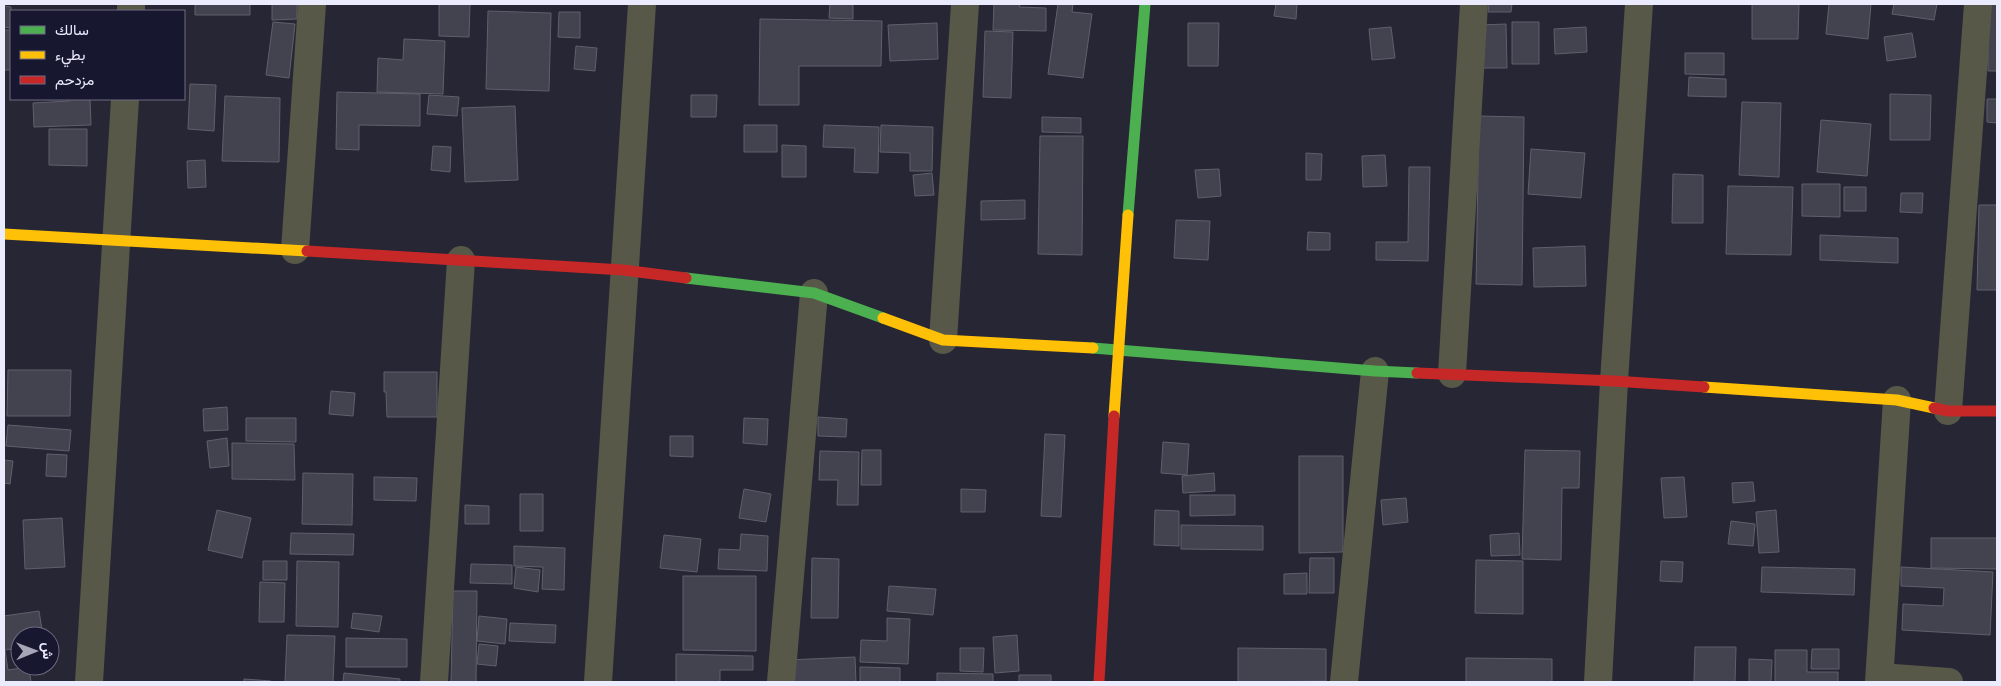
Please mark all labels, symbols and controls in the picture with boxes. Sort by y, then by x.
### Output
legend [10,10,185,100]
text: سالك [55,21,89,40]
text: بطيء [55,46,85,68]
text: مزدحم [55,71,94,90]
north arrow [10,626,60,676]
text: ش [39,642,56,660]

